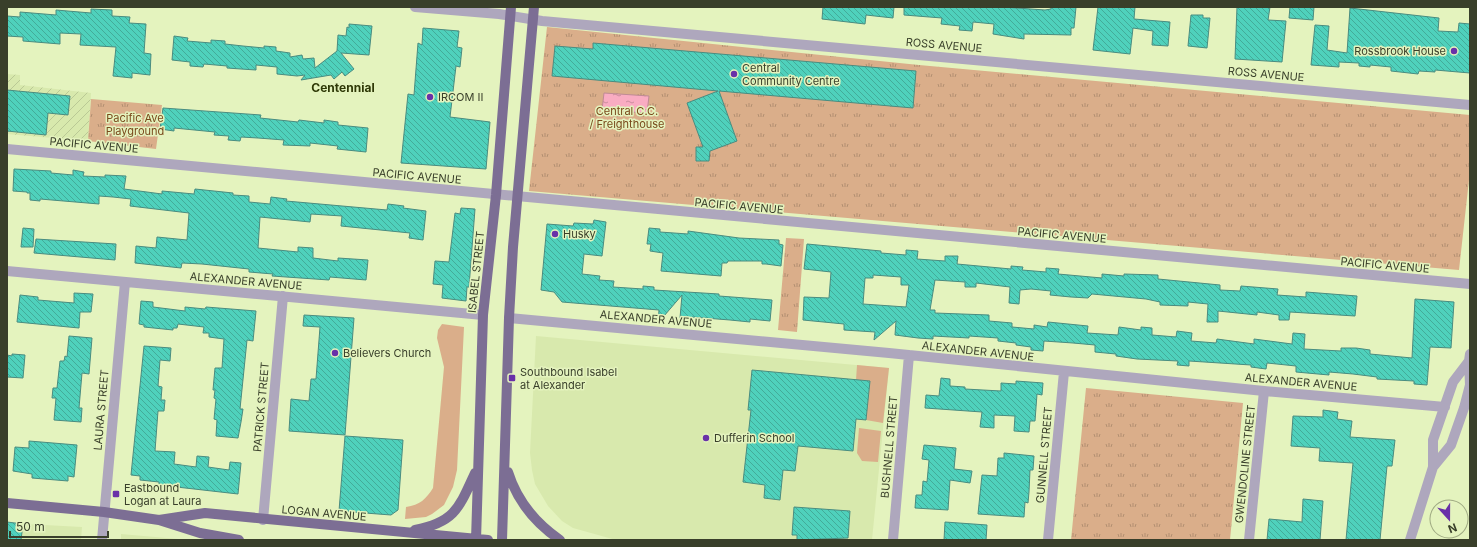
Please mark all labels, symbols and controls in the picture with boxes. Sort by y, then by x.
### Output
street label: ROSS AVENUE [905,35,983,55]
place label: Rossbrook House [1354,44,1446,58]
marker: Rossbrook House [1449,46,1459,56]
place label: Central Community Centre [742,61,840,88]
street label: ROSS AVENUE [1227,64,1305,84]
marker: Central Community Centre [729,69,739,79]
district label: Centennial [311,80,375,95]
place label: IRCOM II [438,90,483,104]
marker: IRCOM II [425,92,435,102]
park label: Central C.C. / Freighthouse [590,104,664,131]
park label: Pacific Ave Playground [106,111,164,138]
street label: PACIFIC AVENUE [49,134,139,156]
street label: PACIFIC AVENUE [372,165,462,187]
street label: PACIFIC AVENUE [694,195,784,217]
street label: PACIFIC AVENUE [1017,224,1107,246]
place label: Husky [563,227,596,241]
marker: Husky [550,229,560,239]
street label: ISABEL STREET [465,230,487,314]
street label: PACIFIC AVENUE [1340,254,1430,276]
street label: ALEXANDER AVENUE [189,269,303,293]
street label: ALEXANDER AVENUE [599,307,713,331]
street label: ALEXANDER AVENUE [921,338,1035,364]
place label: Believers Church [343,346,431,360]
marker: Believers Church [330,348,340,358]
street label: PATRICK STREET [250,362,272,452]
place label: Southbound Isabel at Alexander [520,365,617,392]
street label: LAURA STREET [90,369,112,451]
street label: ALEXANDER AVENUE [1244,370,1358,394]
marker: Southbound Isabel at Alexander [507,373,517,383]
street label: BUSHNELL STREET [878,395,900,499]
street label: GWENDOLINE STREET [1232,404,1258,524]
street label: GUNNELL STREET [1033,406,1055,504]
place label: Dufferin School [714,431,795,445]
marker: Dufferin School [701,433,711,443]
place label: Eastbound Logan at Laura [124,481,201,508]
marker: Eastbound Logan at Laura [111,489,121,499]
north arrow [1429,499,1469,539]
street label: LOGAN AVENUE [281,502,367,524]
scale bar [10,513,108,539]
text: 50 m [16,519,45,534]
text: N [1446,520,1459,536]

